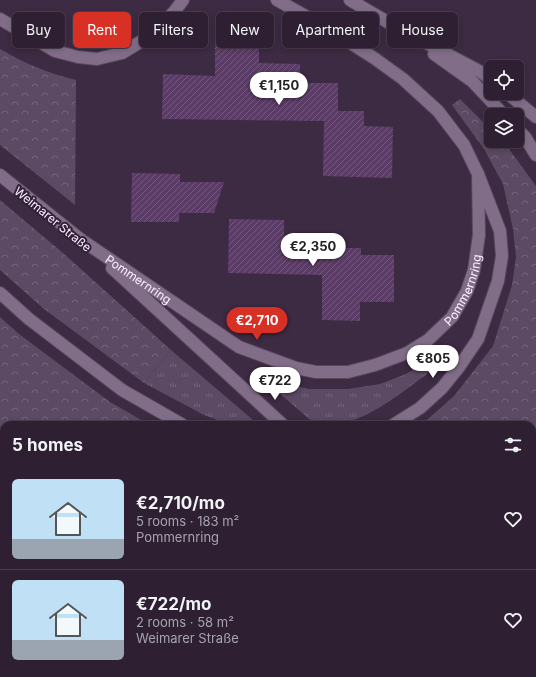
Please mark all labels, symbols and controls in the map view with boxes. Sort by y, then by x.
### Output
chip: Buy [12,12,65,48]
chip: Rent [73,12,131,48]
chip: Filters [139,12,208,48]
chip: New [216,12,274,48]
chip: Apartment [282,12,379,48]
chip: House [387,12,458,48]
map controls [484,60,524,148]
button: locate [484,60,524,100]
pin: €1,150 [246,72,312,106]
text: €1,150 [259,77,299,93]
button: layers [484,108,524,148]
street label: Weimarer Straße [11,183,95,255]
pin: €2,350 [280,233,346,267]
text: €2,350 [290,238,336,254]
street label: Pommernring [103,251,175,307]
street label: Pommernring [441,253,484,328]
pin: €2,710 [224,307,290,341]
text: €2,710 [235,312,279,328]
pin: €805 [409,345,457,379]
text: €805 [416,350,450,366]
pin: €722 [251,367,299,401]
text: €722 [259,372,291,388]
icon: filters [502,434,524,456]
text: 5 homes [12,435,83,455]
text: €2,710/mo [136,493,225,513]
icon: home [44,495,92,543]
icon: heart [502,508,524,530]
text: 5 rooms · 183 m² [136,513,239,529]
text: Pommernring [136,529,219,545]
text: €722/mo [136,594,211,614]
icon: home [44,596,92,644]
icon: heart [502,609,524,631]
text: 2 rooms · 58 m² [136,614,234,630]
text: Weimarer Straße [136,630,239,646]

